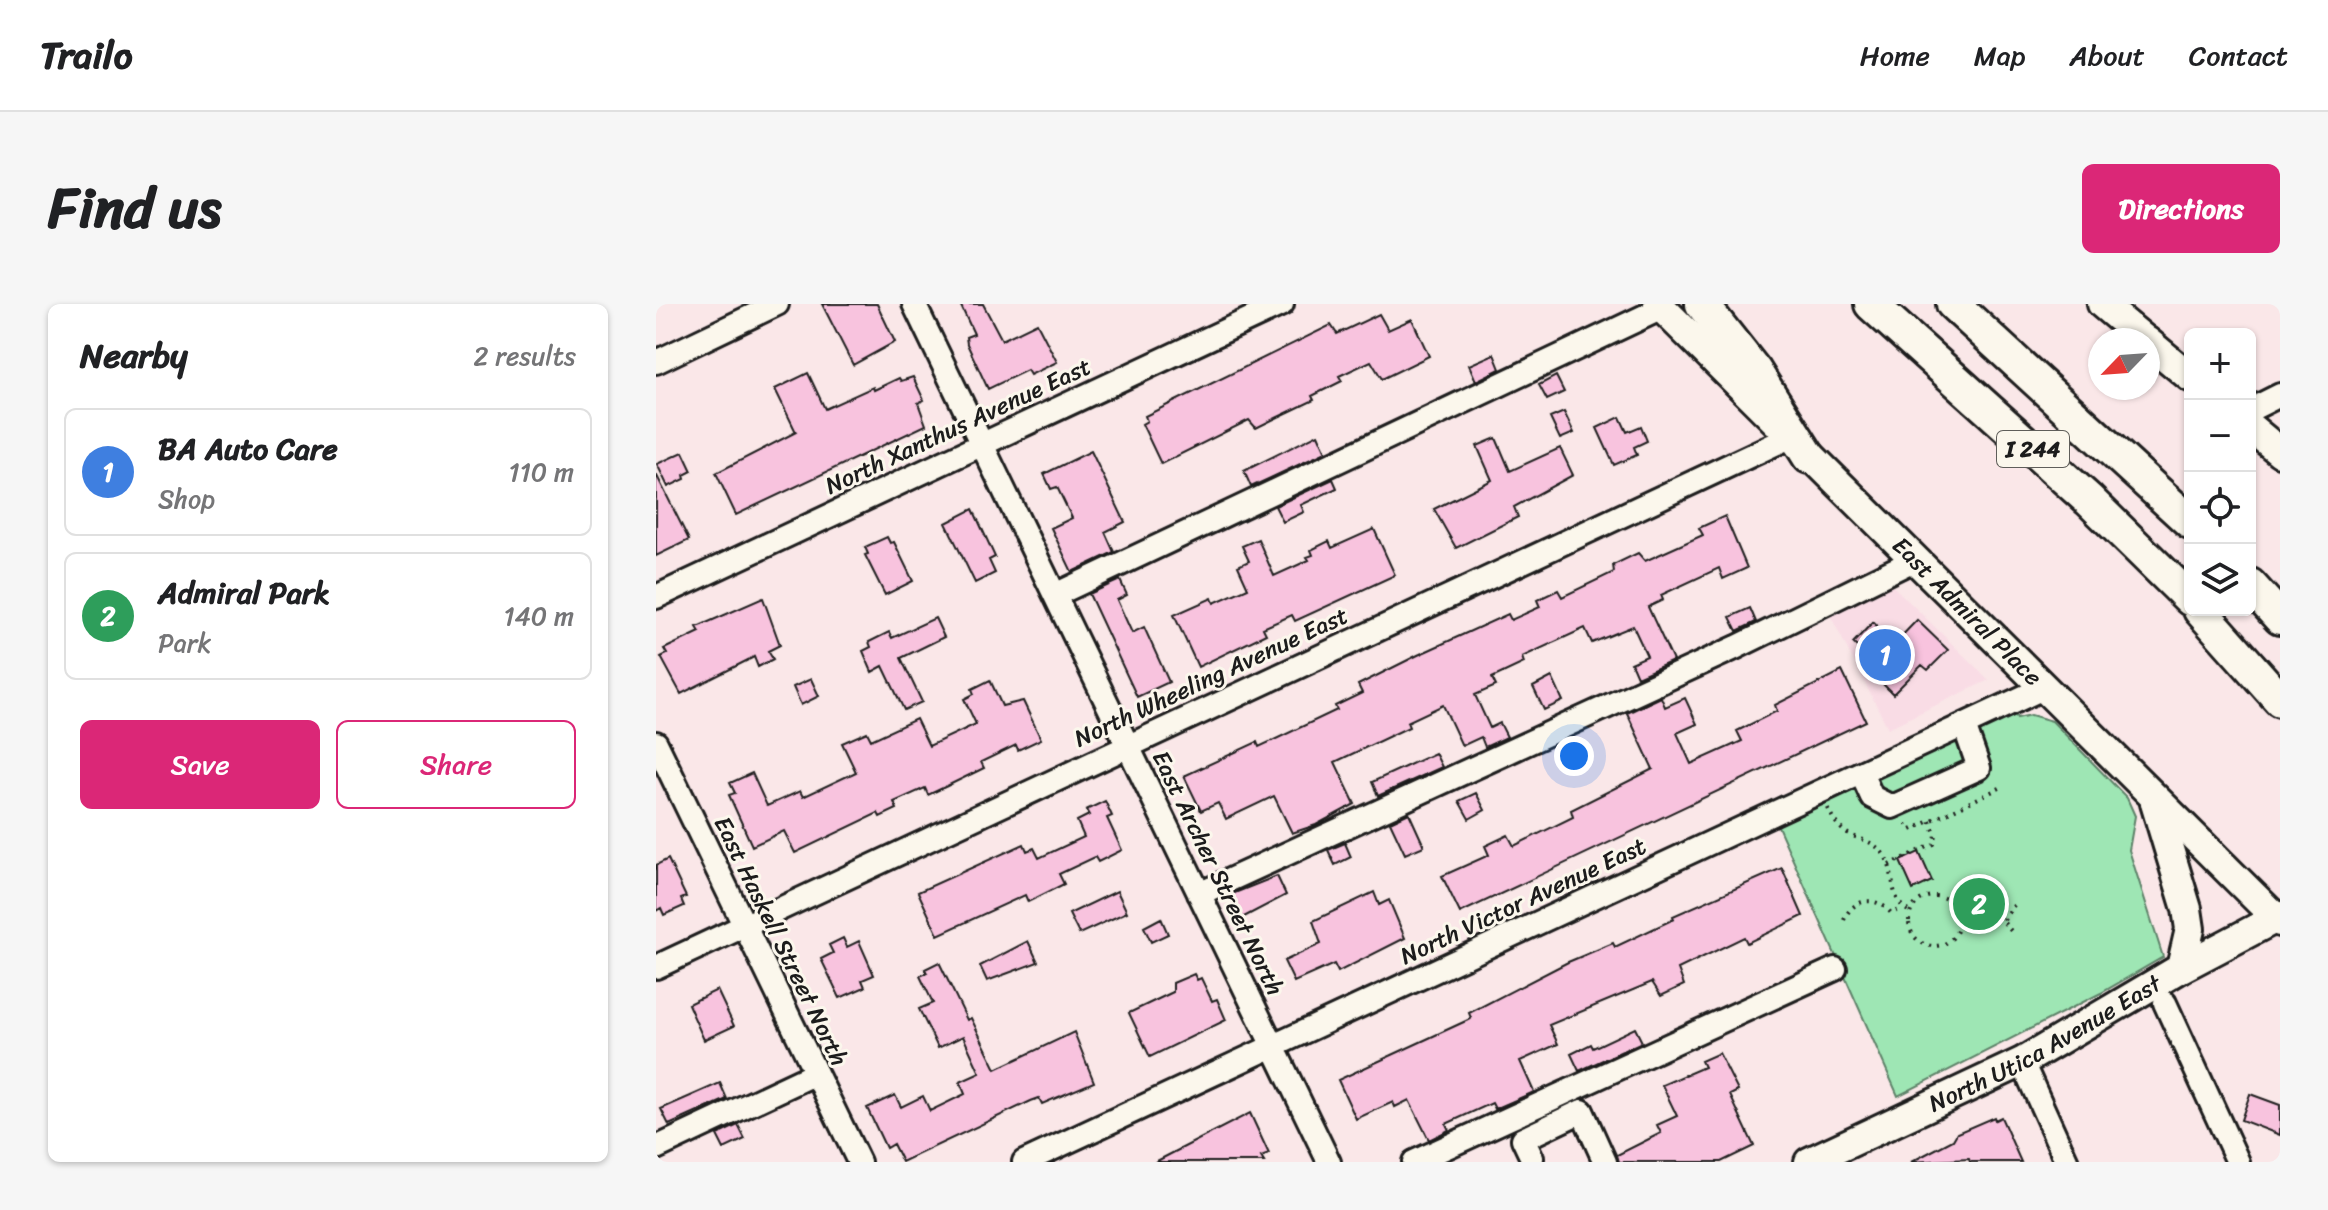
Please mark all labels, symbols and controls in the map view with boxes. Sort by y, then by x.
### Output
text: Trailo [40,22,133,89]
text: Home [1860,31,1930,80]
text: Map [1974,31,2025,80]
text: About [2069,31,2145,80]
text: Contact [2189,31,2288,80]
text: Find us [48,159,221,258]
button: Directions [2082,164,2280,253]
text: Nearby [80,326,188,386]
north arrow [2088,328,2160,400]
map controls [2184,328,2256,616]
button: + [2184,328,2256,400]
text: 2 results [474,333,576,379]
street label: North Xanthus Avenue East [818,346,1098,506]
button: − [2184,400,2256,472]
text: BA Auto Care [158,422,338,476]
road number: I 244 [1997,431,2069,467]
text: 1 [102,449,114,495]
text: 110 m [509,449,574,495]
button: locate [2184,472,2256,544]
text: Shop [158,476,215,522]
street label: East Admiral Place [1882,526,2053,696]
button: layers [2184,544,2256,616]
text: Admiral Park [158,566,330,620]
text: 2 [100,593,116,639]
text: 140 m [503,593,574,639]
street label: North Wheeling Avenue East [1067,595,1355,759]
text: Park [158,620,211,666]
pin: 1 [1859,625,1911,685]
button: Save [80,720,320,809]
button: Share [336,720,576,809]
your location [1554,736,1594,776]
street label: East Archer Street North [1140,743,1296,1003]
street label: East Haskell Street North [702,809,860,1073]
street label: North Victor Avenue East [1393,825,1653,977]
pin: 2 [1953,874,2005,934]
street label: North Utica Avenue East [1921,962,2171,1124]

